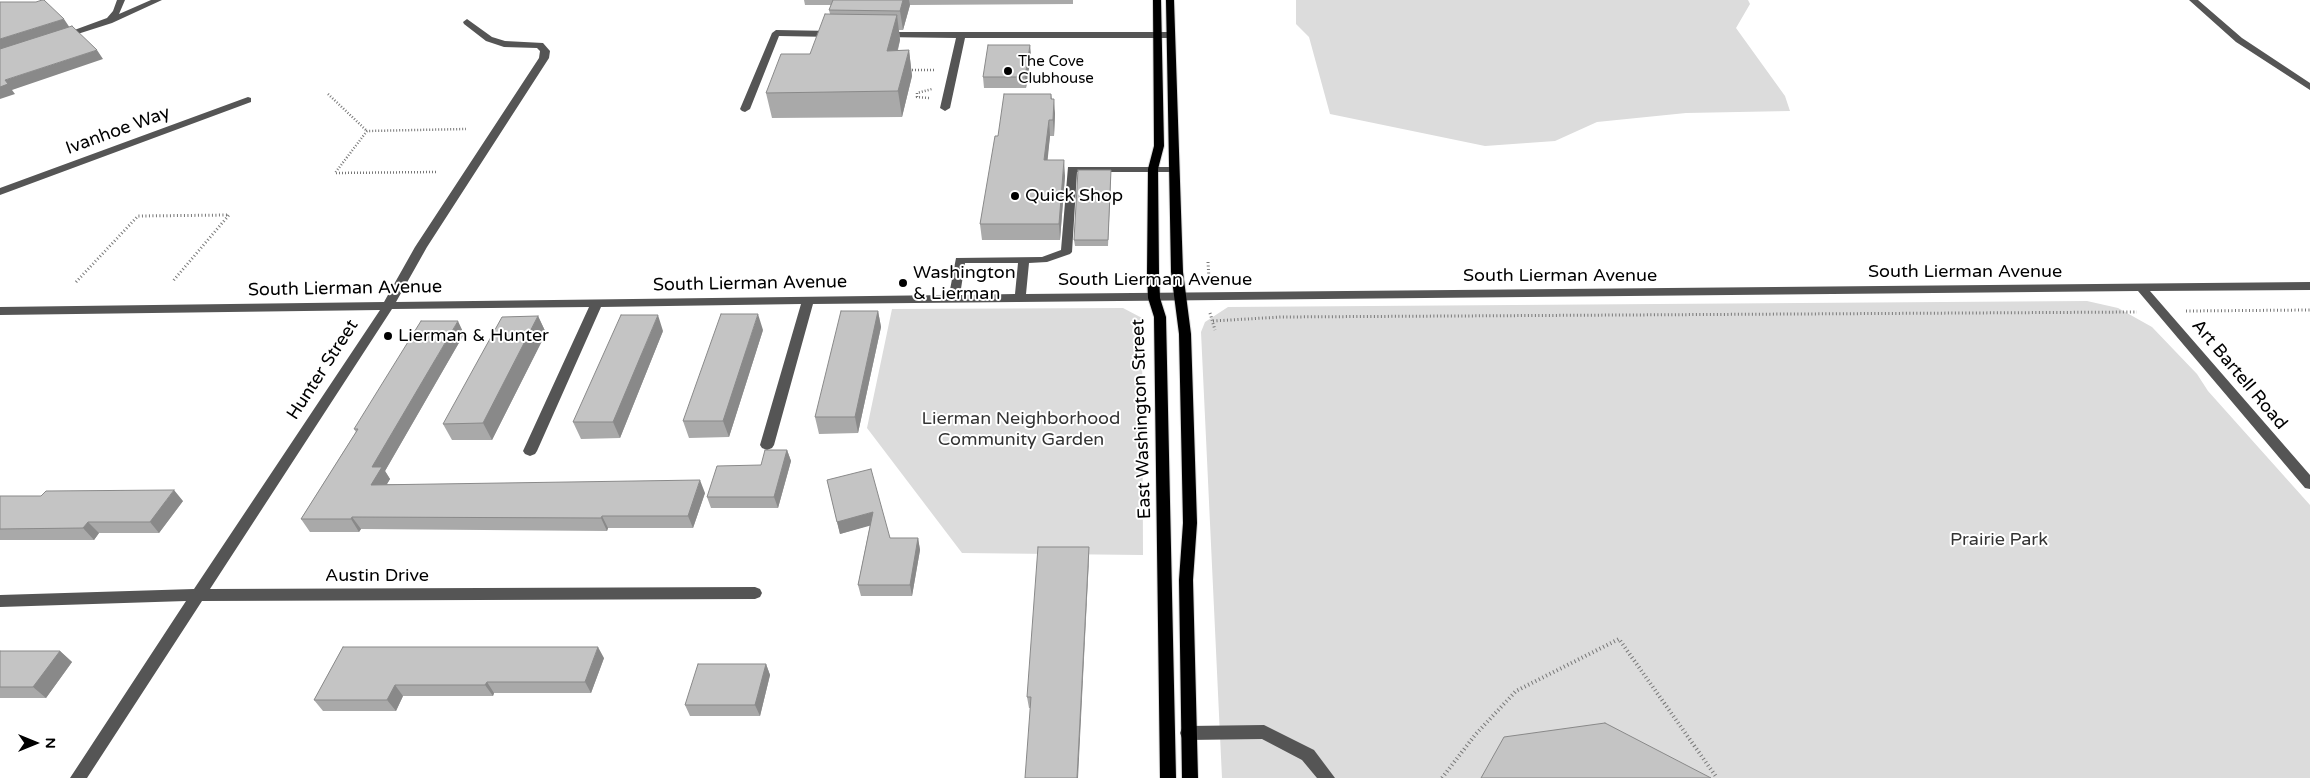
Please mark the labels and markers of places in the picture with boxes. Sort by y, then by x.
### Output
place label: The Cove Clubhouse [1018,53,1094,88]
marker: The Cove Clubhouse [1002,65,1014,77]
place label: Quick Shop [1025,185,1123,207]
marker: Quick Shop [1009,190,1021,202]
place label: Washington & Lierman [913,262,1016,304]
marker: Washington & Lierman [897,277,909,289]
place label: Lierman & Hunter [398,325,549,347]
marker: Lierman & Hunter [382,330,394,342]

